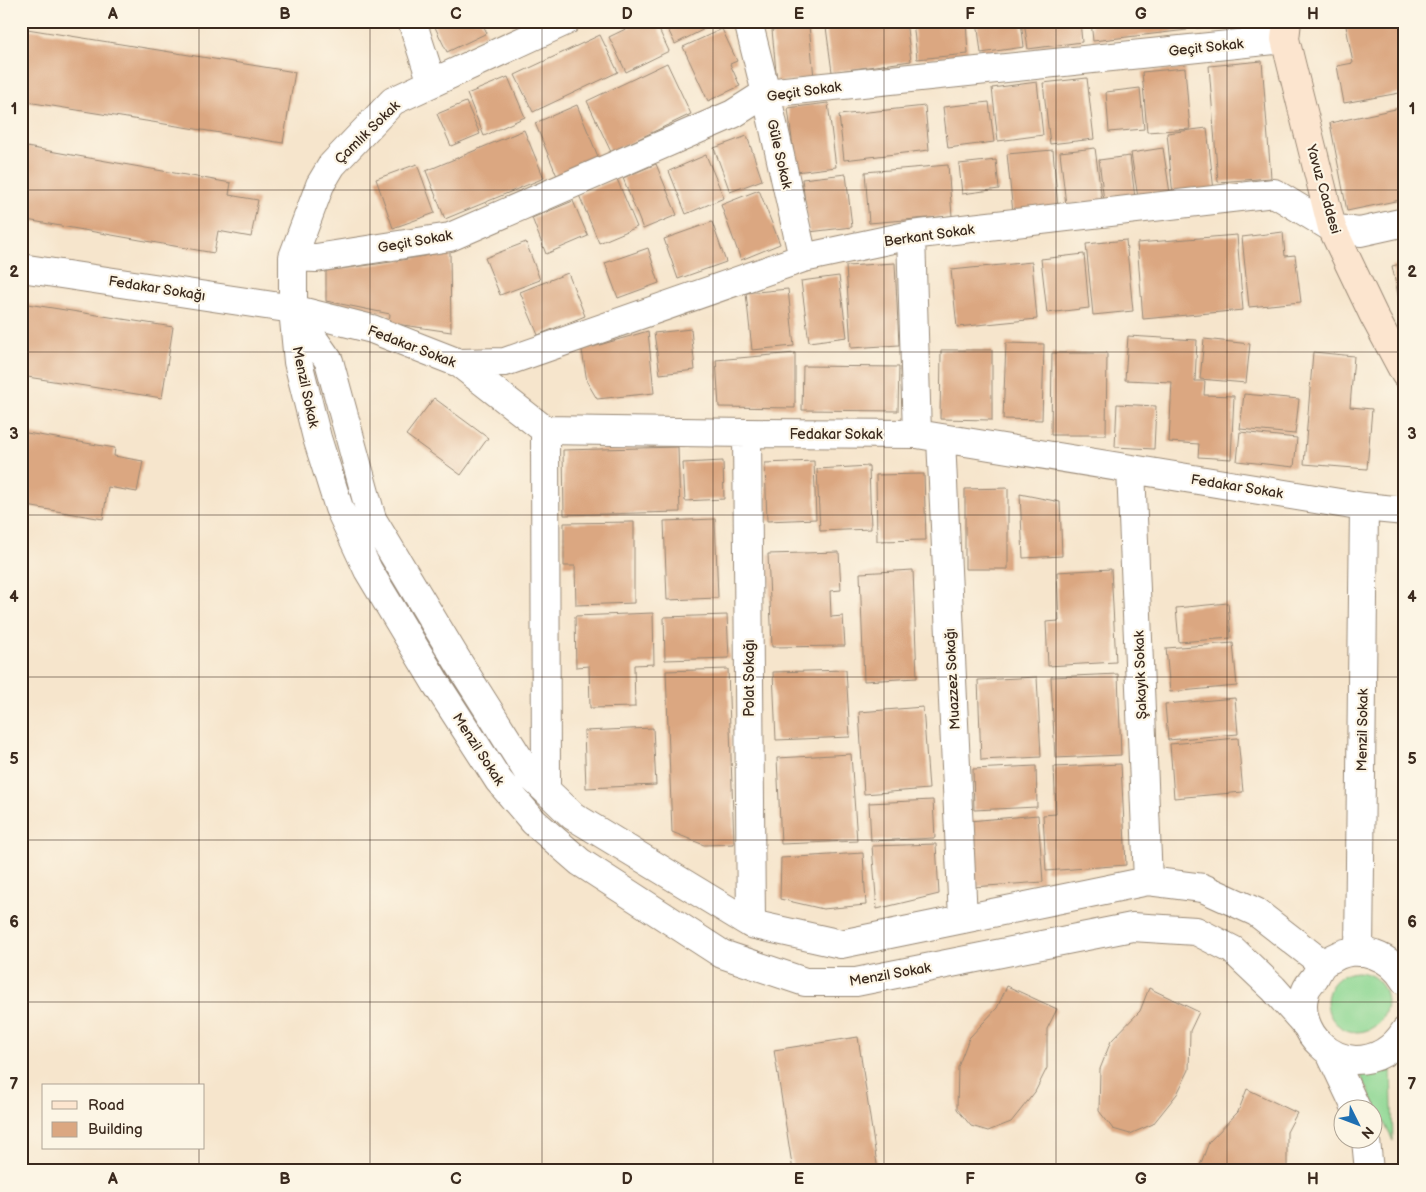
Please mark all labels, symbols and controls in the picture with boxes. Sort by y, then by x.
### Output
text: A [107,5,118,24]
text: B [279,5,291,24]
text: C [450,5,462,24]
text: D [621,5,633,24]
text: E [794,5,804,24]
text: F [965,5,975,24]
text: G [1135,5,1147,24]
text: H [1307,5,1319,24]
street label: Geçit Sokak [1168,35,1244,60]
street label: Geçit Sokak [766,78,843,105]
street label: Çamlık Sokak [331,97,404,168]
text: 1 [11,100,17,119]
text: 1 [1409,100,1415,119]
street label: Güle Sokak [763,118,796,191]
street label: Yavuz Caddesi [1302,141,1344,236]
street label: Berkant Sokak [883,221,975,250]
street label: Geçit Sokak [377,227,454,256]
text: 2 [9,263,19,282]
text: 2 [1407,263,1417,282]
street label: Fedakar Sokağı [107,272,206,305]
street label: Fedakar Sokak [365,322,458,371]
street label: Menzil Sokak [289,345,322,429]
text: 3 [9,425,19,444]
text: 3 [1407,425,1417,444]
street label: Fedakar Sokak [789,426,883,443]
street label: Fedakar Sokak [1190,471,1284,502]
text: 4 [9,588,19,607]
text: 4 [1407,588,1417,607]
street label: Muazzez Sokağı [941,628,964,730]
street label: Şakayık Sokak [1130,630,1151,720]
street label: Polat Sokağı [741,639,758,717]
street label: Menzil Sokak [1353,688,1372,772]
street label: Menzil Sokak [449,710,508,789]
text: 5 [9,750,19,769]
text: 5 [1407,750,1417,769]
text: 6 [9,913,19,932]
text: 6 [1407,913,1417,932]
street label: Menzil Sokak [848,959,932,990]
text: 7 [10,1075,19,1094]
text: 7 [1408,1075,1417,1094]
legend [42,1084,205,1150]
text: Road [88,1096,124,1115]
north arrow [1334,1100,1384,1150]
text: Building [88,1120,143,1139]
text: N [1357,1123,1377,1142]
text: A [107,1170,118,1189]
text: B [279,1170,291,1189]
text: C [450,1170,462,1189]
text: D [621,1170,633,1189]
text: E [794,1170,804,1189]
text: F [965,1170,975,1189]
text: G [1135,1170,1147,1189]
text: H [1307,1170,1319,1189]

